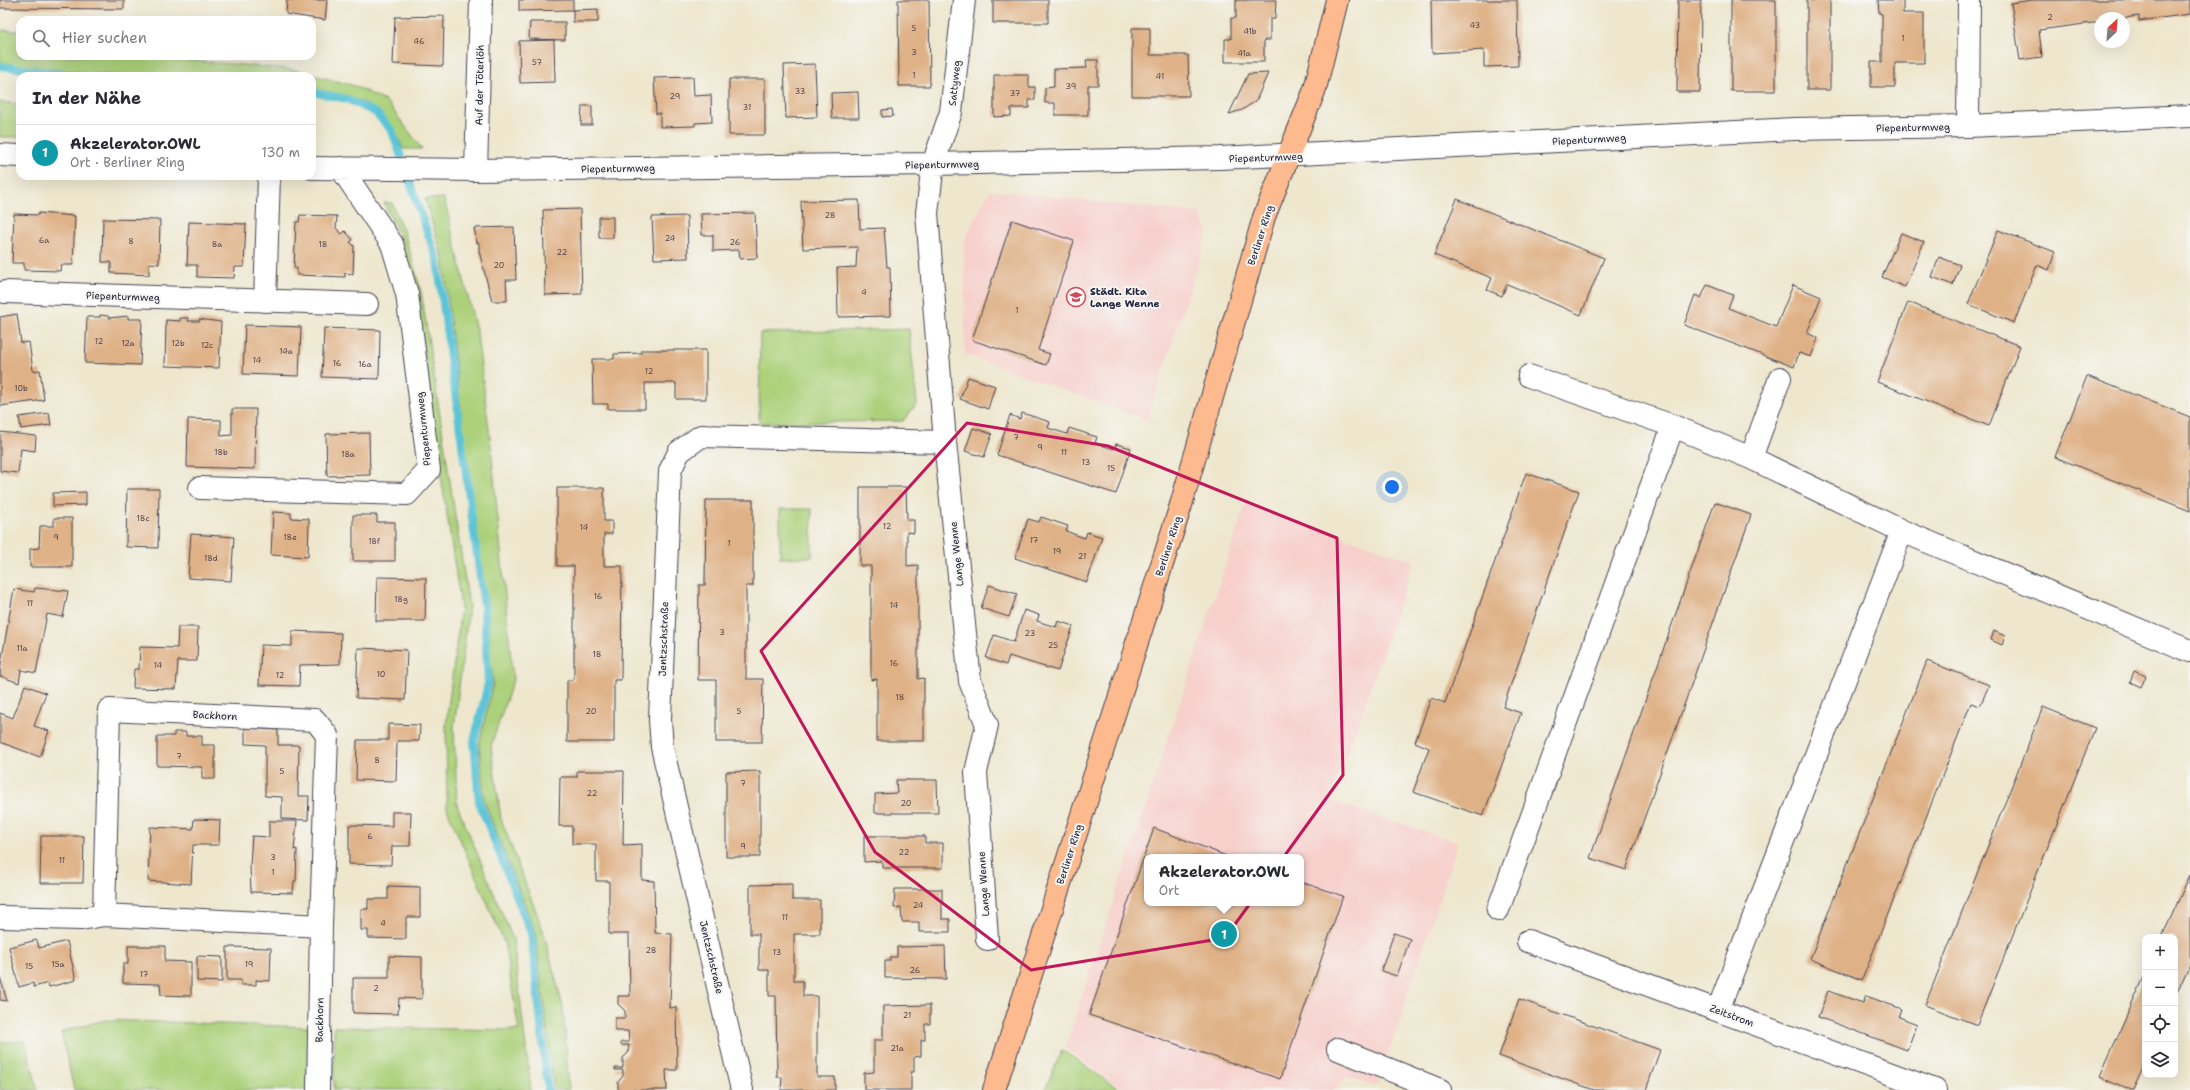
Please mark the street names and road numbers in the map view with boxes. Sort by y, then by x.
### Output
street label: Auf der Töterlöh [472,45,487,126]
street label: Sattyweg [946,60,963,107]
street label: Piepenturmweg [1876,120,1950,135]
street label: Piepenturmweg [1552,131,1626,148]
street label: Piepenturmweg [1229,150,1303,165]
street label: Piepenturmweg [905,157,979,172]
street label: Piepenturmweg [581,161,655,176]
street label: Berliner Ring [1245,203,1276,267]
street label: Piepenturmweg [86,289,160,304]
street label: Piepenturmweg [413,391,434,467]
street label: Berliner Ring [1153,514,1184,578]
street label: Lange Wenne [947,520,966,587]
street label: Jentzschstraße [656,601,671,677]
street label: Backhorn [192,708,238,723]
street label: Berliner Ring [1054,822,1085,886]
street label: Lange Wenne [975,851,992,917]
street label: Jentzschstraße [697,919,726,995]
street label: Backhorn [313,997,326,1043]
street label: Zeitstrom [1708,1001,1756,1030]

